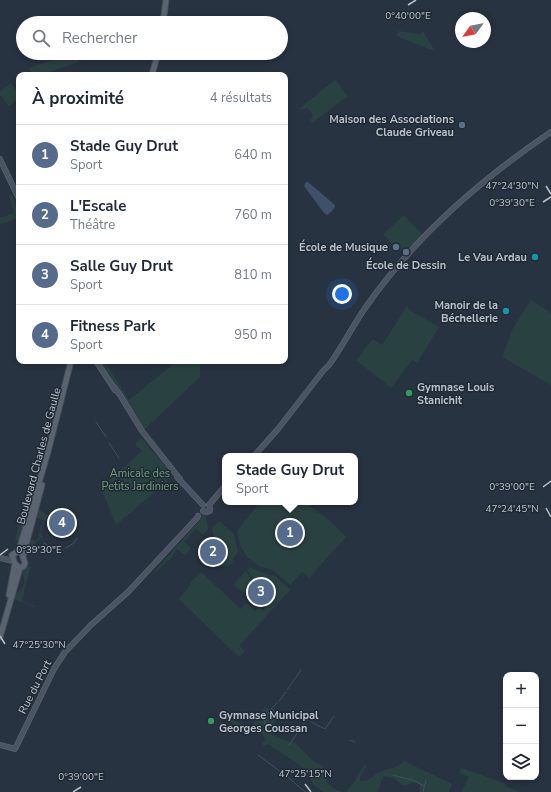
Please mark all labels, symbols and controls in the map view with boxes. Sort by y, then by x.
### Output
text: 0°40'00"E [385,9,431,23]
north arrow [455,12,491,48]
search box [16,16,288,60]
icon: search [30,27,52,49]
text: Rechercher [62,28,137,48]
text: À proximité [32,87,124,110]
text: 4 résultats [210,89,272,107]
place label: Maison des Associations Claude Griveau [329,112,454,140]
marker: Maison des Associations Claude Griveau [457,120,467,130]
text: Stade Guy Drut [70,136,178,156]
text: 1 [41,146,49,164]
text: 640 m [234,146,272,164]
text: Sport [70,156,102,174]
text: 47°24'30"N [485,179,539,193]
text: L'Escale [70,196,126,216]
text: 0°39'30"E [489,196,535,210]
text: 2 [41,206,49,224]
text: 760 m [234,206,272,224]
text: Théâtre [70,216,115,234]
place label: École de Musique [299,239,388,255]
marker: École de Musique [391,242,401,252]
marker: École de Dessin [401,247,411,257]
place label: Le Vau Ardau [458,250,527,265]
marker: Le Vau Ardau [530,252,540,262]
text: Salle Guy Drut [70,256,173,276]
place label: École de Dessin [366,257,446,273]
text: 3 [41,266,49,284]
text: 810 m [234,266,272,284]
text: Sport [70,276,102,294]
your location [332,284,352,304]
place label: Manoir de la Béchellerie [435,298,498,326]
marker: Manoir de la Béchellerie [501,306,511,316]
text: Fitness Park [70,316,155,336]
text: 4 [41,326,49,344]
text: 950 m [234,326,272,344]
text: Sport [70,336,102,354]
place label: Gymnase Louis Stanichit [417,380,494,408]
street label: Boulevard Charles de Gaulle [13,386,65,526]
marker: Gymnase Louis Stanichit [404,388,414,398]
popup [222,453,358,505]
text: Stade Guy Drut [236,460,344,480]
park label: Amicale des Petits Jardiniers [102,466,179,494]
text: Sport [236,480,268,498]
text: 0°39'00"E [489,480,535,494]
text: 47°24'45"N [485,502,539,516]
pin: 4 [49,508,75,538]
pin: 1 [277,518,303,548]
pin: 2 [200,537,226,567]
text: 0°39'30"E [16,543,62,557]
pin: 3 [248,577,274,607]
text: 47°25'30"N [12,638,66,652]
street label: Rue du Port [15,657,55,716]
map controls [503,672,539,780]
button: + [503,672,539,708]
place label: Gymnase Municipal Georges Coussan [219,708,319,736]
button: − [503,708,539,744]
marker: Gymnase Municipal Georges Coussan [206,716,216,726]
button: layers [503,744,539,780]
text: 47°25'15"N [278,767,332,781]
text: 0°39'00"E [58,770,104,784]

